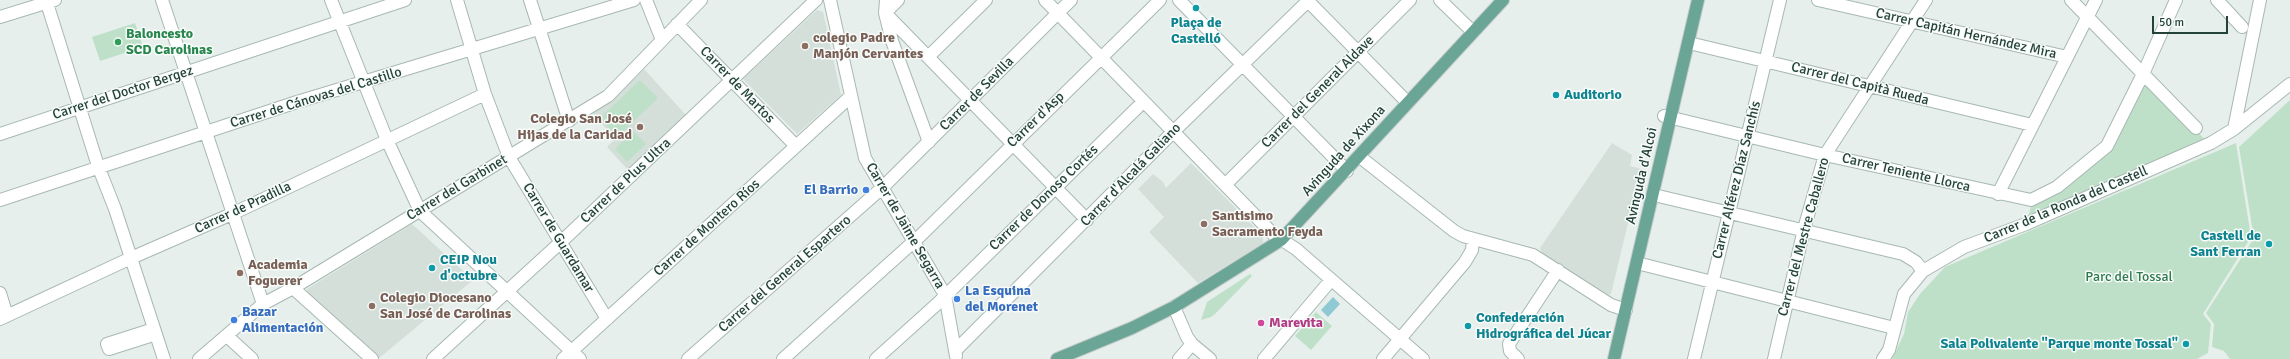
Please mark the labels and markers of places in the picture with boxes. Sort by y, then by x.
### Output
marker: Plaça de Castelló [1191,3,1201,13]
place label: Plaça de Castelló [1170,15,1222,48]
place label: Baloncesto SCD Carolinas [126,26,212,58]
place label: colegio Padre Manjón Cervantes [813,30,923,62]
marker: Baloncesto SCD Carolinas [113,37,123,47]
marker: colegio Padre Manjón Cervantes [800,41,810,51]
place label: Auditorio [1564,87,1622,103]
marker: Auditorio [1551,90,1561,100]
place label: Colegio San José Hijas de la Caridad [517,111,632,144]
marker: Colegio San José Hijas de la Caridad [635,122,645,132]
place label: El Barrio [804,182,858,198]
marker: El Barrio [861,185,871,195]
place label: Santisimo Sacramento Feyda [1212,208,1323,240]
marker: Santisimo Sacramento Feyda [1199,219,1209,229]
place label: Castell de Sant Ferran [2190,228,2261,260]
marker: Castell de Sant Ferran [2264,239,2274,249]
place label: CEIP Nou d'octubre [440,252,497,284]
place label: Academia Foguerer [248,257,308,290]
marker: CEIP Nou d'octubre [427,263,437,273]
marker: Academia Foguerer [235,268,245,278]
place label: La Esquina del Morenet [965,283,1038,316]
place label: Colegio Diocesano San José de Carolinas [380,290,511,322]
marker: La Esquina del Morenet [952,294,962,304]
marker: Colegio Diocesano San José de Carolinas [367,301,377,311]
place label: Bazar Alimentación [242,304,323,336]
place label: Confederación Hidrográfica del Júcar [1476,310,1611,342]
marker: Bazar Alimentación [229,315,239,325]
place label: Marevita [1269,315,1323,331]
marker: Marevita [1256,318,1266,328]
marker: Confederación Hidrográfica del Júcar [1463,321,1473,331]
place label: Sala Polivalente "Parque monte Tossal" [1940,336,2178,352]
marker: Sala Polivalente "Parque monte Tossal" [2181,339,2191,349]

